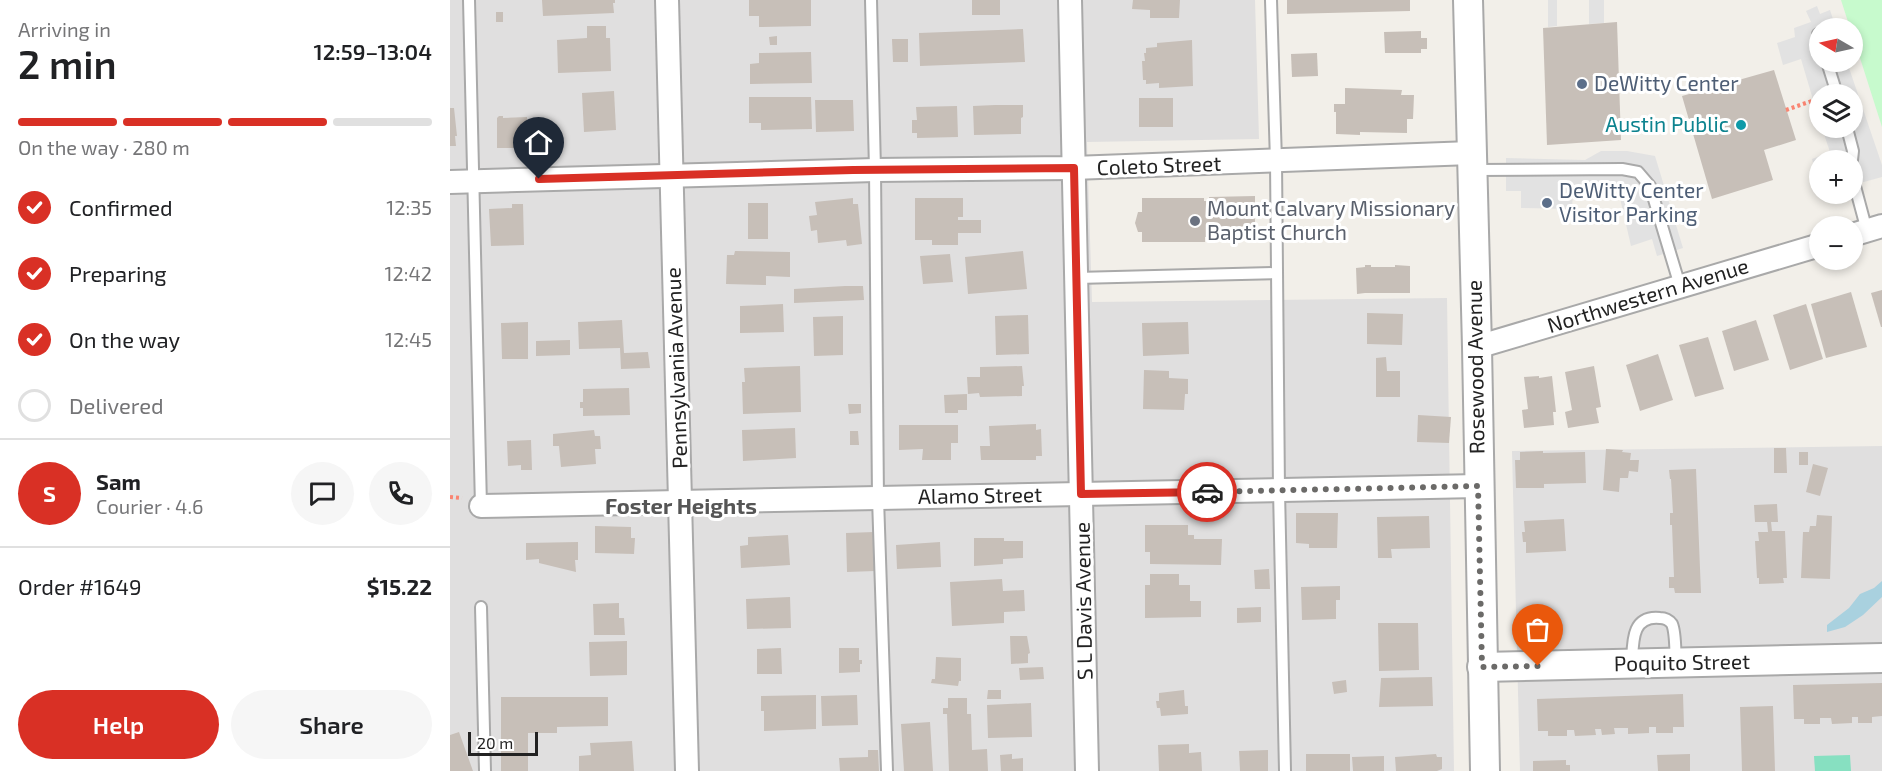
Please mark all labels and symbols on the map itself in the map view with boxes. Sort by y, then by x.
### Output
north arrow [1809,18,1863,72]
place label: DeWitty Center [1594,70,1739,95]
marker: DeWitty Center [1575,77,1589,91]
place label: Austin Public [1605,111,1729,136]
pin [513,117,564,179]
marker: Austin Public [1734,118,1748,132]
street label: Coleto Street [1096,150,1222,179]
place label: DeWitty Center Visitor Parking [1559,177,1704,226]
place label: Mount Calvary Missionary Baptist Church [1207,195,1455,244]
marker: DeWitty Center Visitor Parking [1540,196,1554,210]
marker: Mount Calvary Missionary Baptist Church [1188,214,1202,228]
street label: Northwestern Avenue [1544,252,1751,337]
street label: Pennsylvania Avenue [659,267,692,469]
street label: Rosewood Avenue [1460,280,1489,454]
courier [1177,462,1237,522]
street label: Alamo Street [918,481,1042,508]
district label: Foster Heights [605,492,757,518]
street label: S L Davis Avenue [1069,522,1096,680]
pin [1512,604,1563,666]
street label: Poquito Street [1614,648,1750,675]
scale bar [468,729,538,756]

